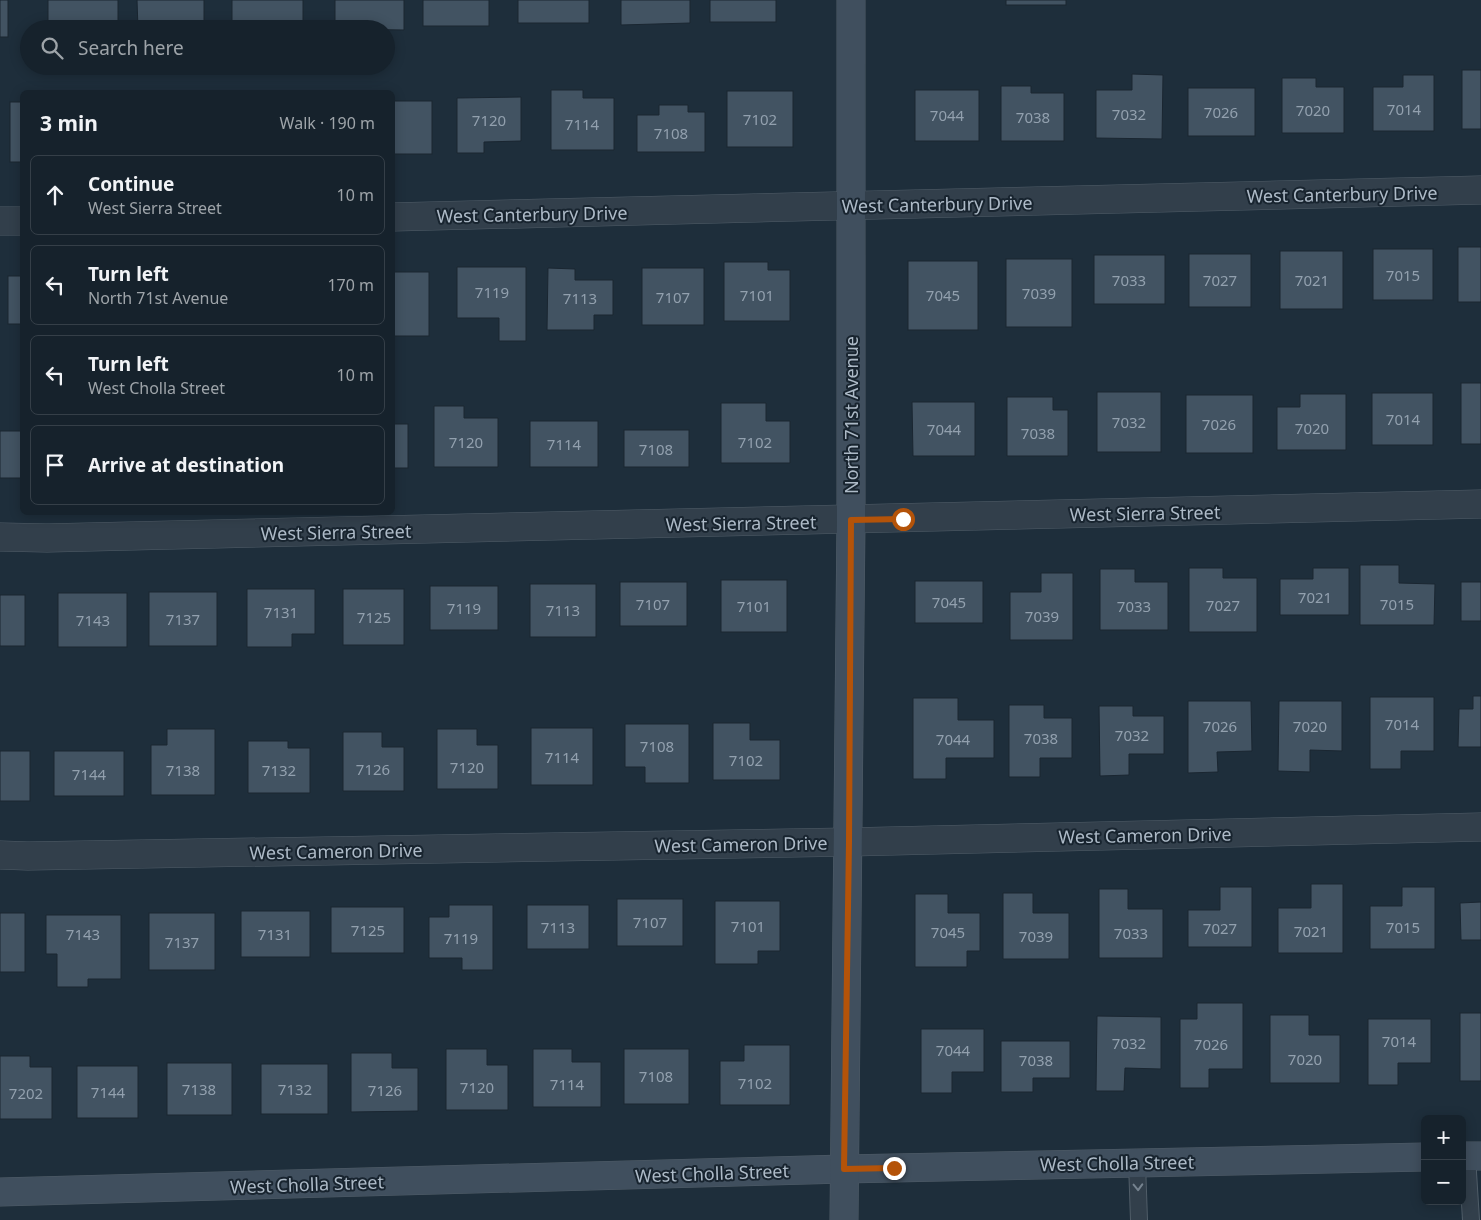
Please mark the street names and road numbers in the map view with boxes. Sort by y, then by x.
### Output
street label: West Canterbury Drive [1246,180,1438,208]
street label: West Canterbury Drive [841,190,1033,218]
street label: West Canterbury Drive [436,200,628,228]
street label: North 71st Avenue [839,336,863,494]
street label: West Sierra Street [1070,500,1221,526]
street label: West Sierra Street [666,510,817,536]
street label: West Sierra Street [261,519,412,545]
street label: West Cameron Drive [1058,821,1232,849]
street label: West Cameron Drive [654,830,828,858]
street label: West Cameron Drive [249,837,423,865]
street label: West Cholla Street [1040,1150,1195,1176]
street label: West Cholla Street [635,1158,790,1188]
street label: West Cholla Street [230,1169,385,1199]

